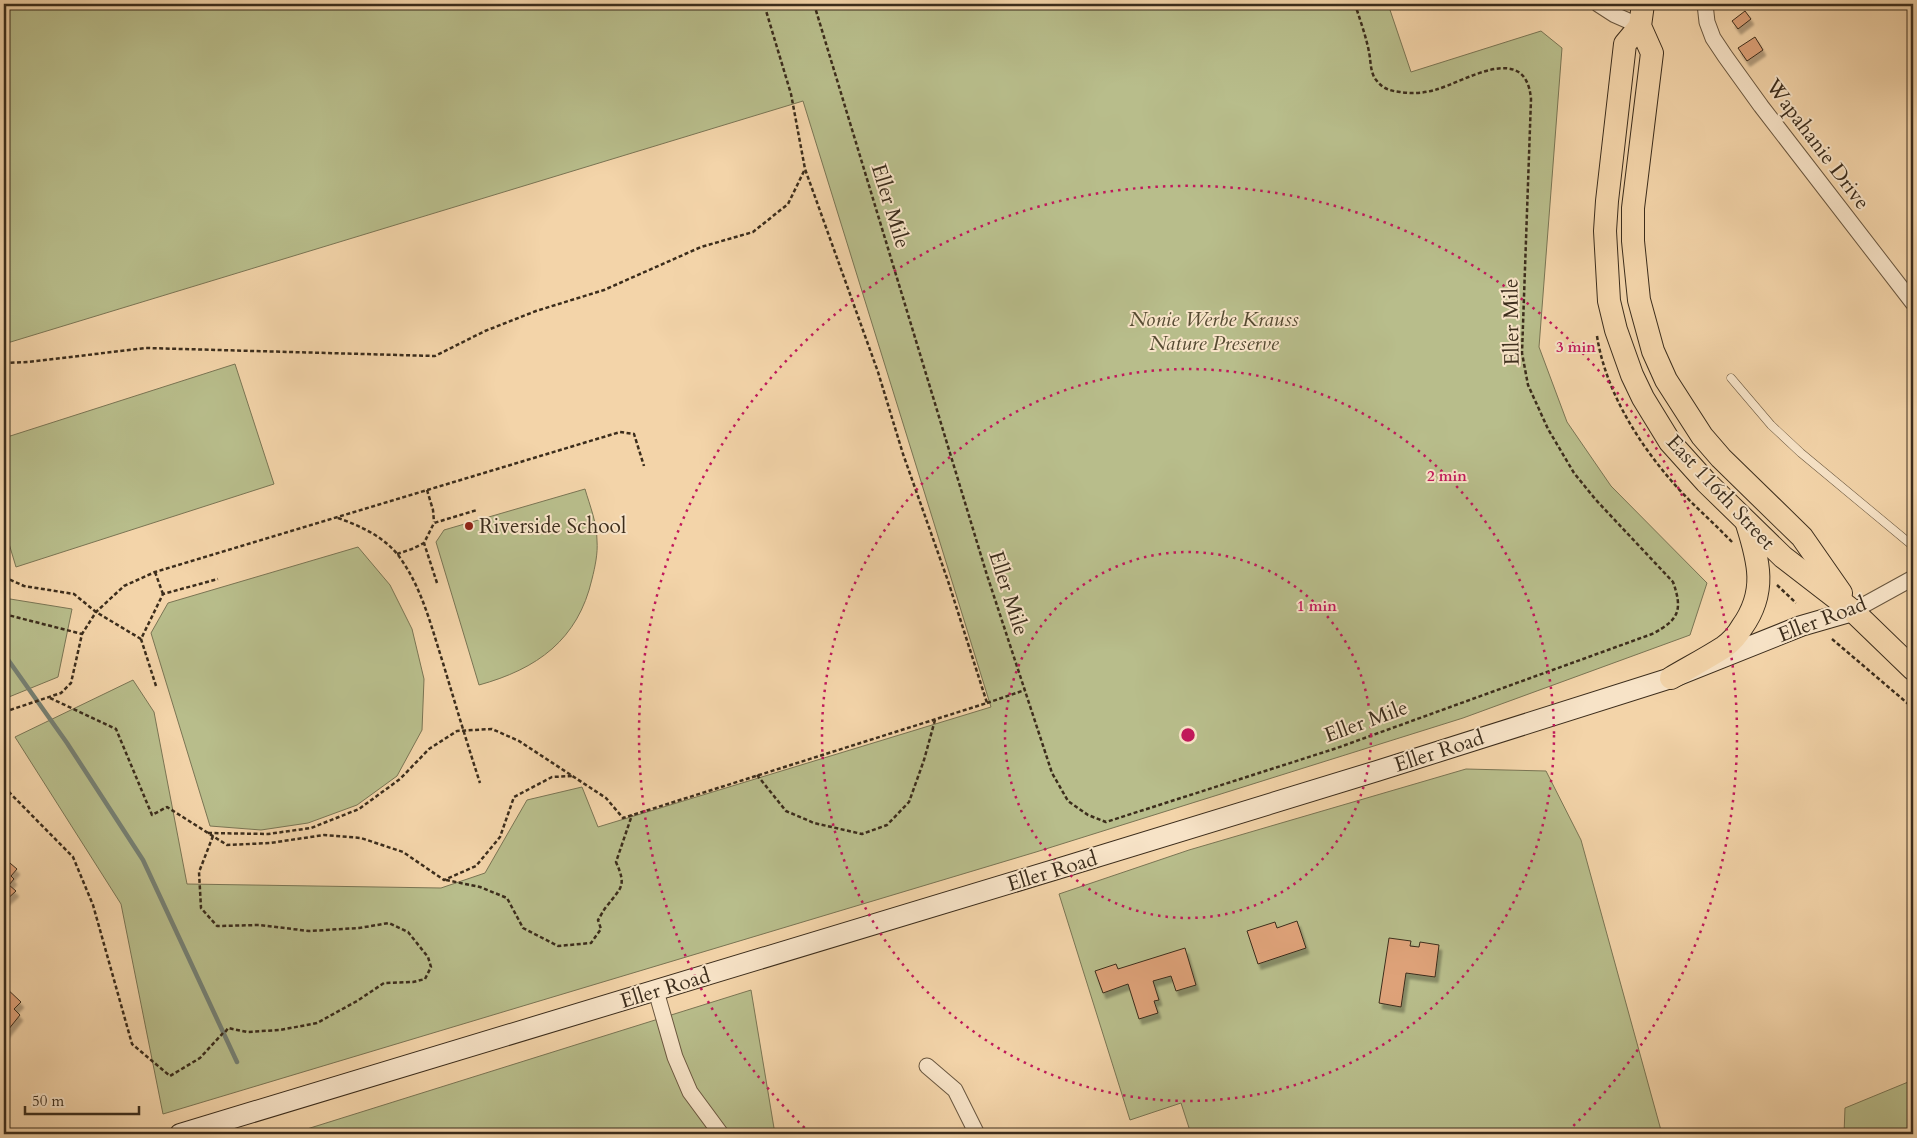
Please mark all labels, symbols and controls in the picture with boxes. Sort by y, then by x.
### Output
street label: Wapahanie Drive [1758,72,1876,216]
street label: Eller Mile [864,160,917,252]
street label: Eller Mile [1496,278,1527,366]
park label: Nonie Werbe Krauss Nature Preserve [1129,305,1299,358]
text: 3 min [1556,337,1596,357]
street label: East 116th Street [1660,428,1782,557]
text: 2 min [1427,466,1467,486]
place label: Riverside School [479,512,626,541]
marker: Riverside School [463,520,475,532]
street label: Eller Mile [981,547,1036,639]
street label: Eller Road [1774,589,1871,650]
text: 1 min [1297,596,1337,616]
street label: Eller Mile [1320,693,1412,750]
street label: Eller Road [1391,723,1488,780]
centre of rings [1179,726,1197,744]
street label: Eller Road [1004,844,1101,899]
street label: Eller Road [617,961,714,1016]
scale bar [25,1083,139,1115]
text: 50 m [32,1091,64,1111]

